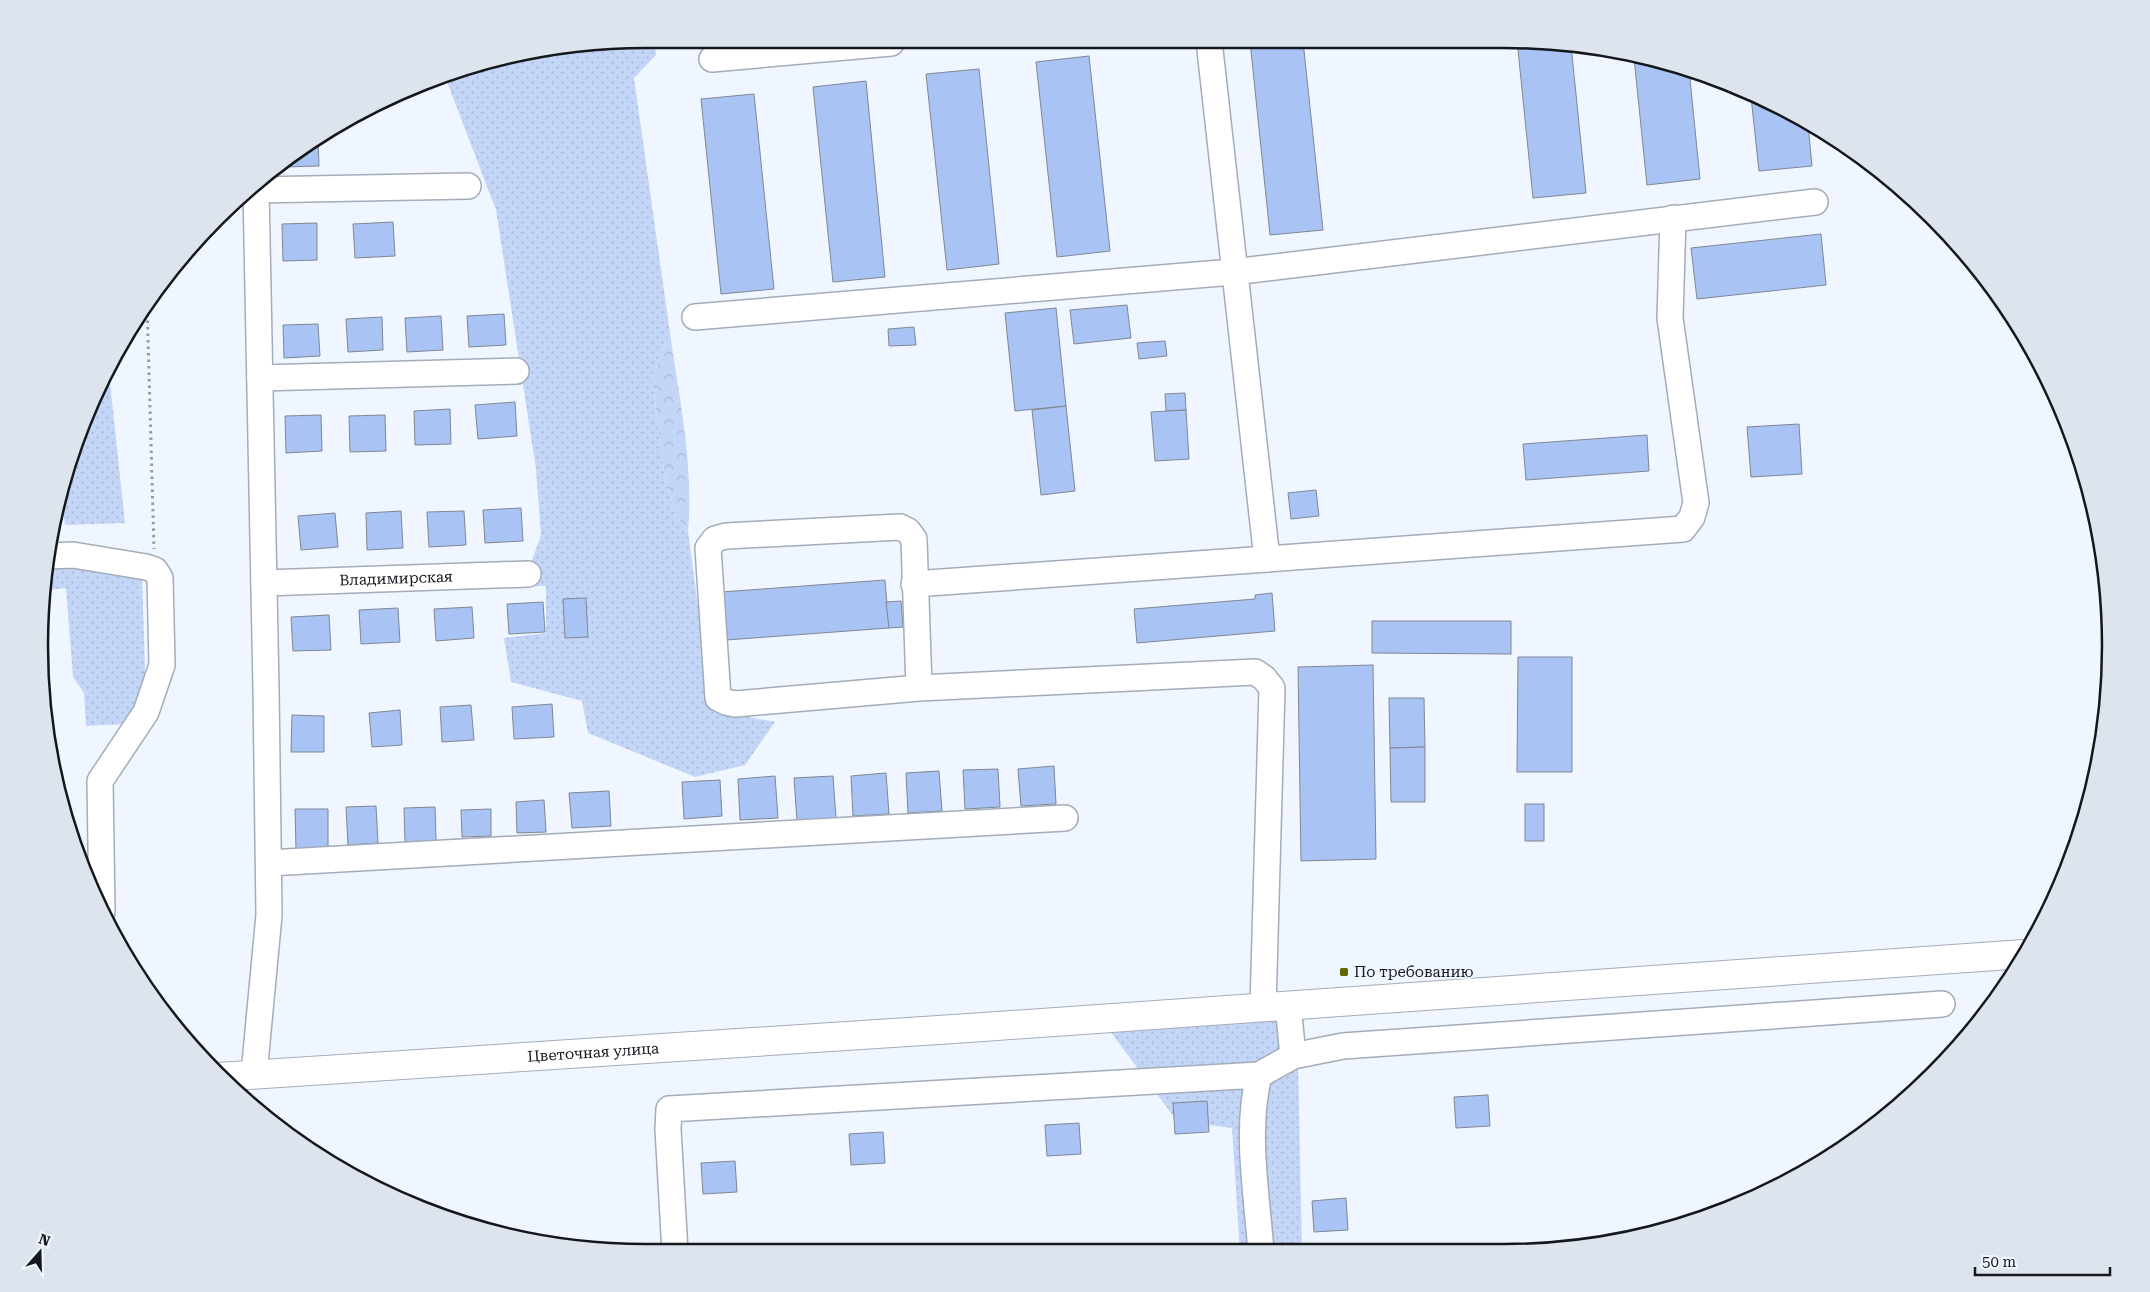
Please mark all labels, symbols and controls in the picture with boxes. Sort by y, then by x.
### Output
street label: Владимирская [339,568,453,589]
place label: По требованию [1354,963,1474,981]
marker: По требованию [1338,966,1350,978]
street label: Цветочная улица [527,1039,660,1066]
north arrow [15,1227,65,1277]
text: N [37,1230,52,1249]
scale bar [1975,1244,2110,1276]
text: 50 m [1982,1253,2017,1271]

